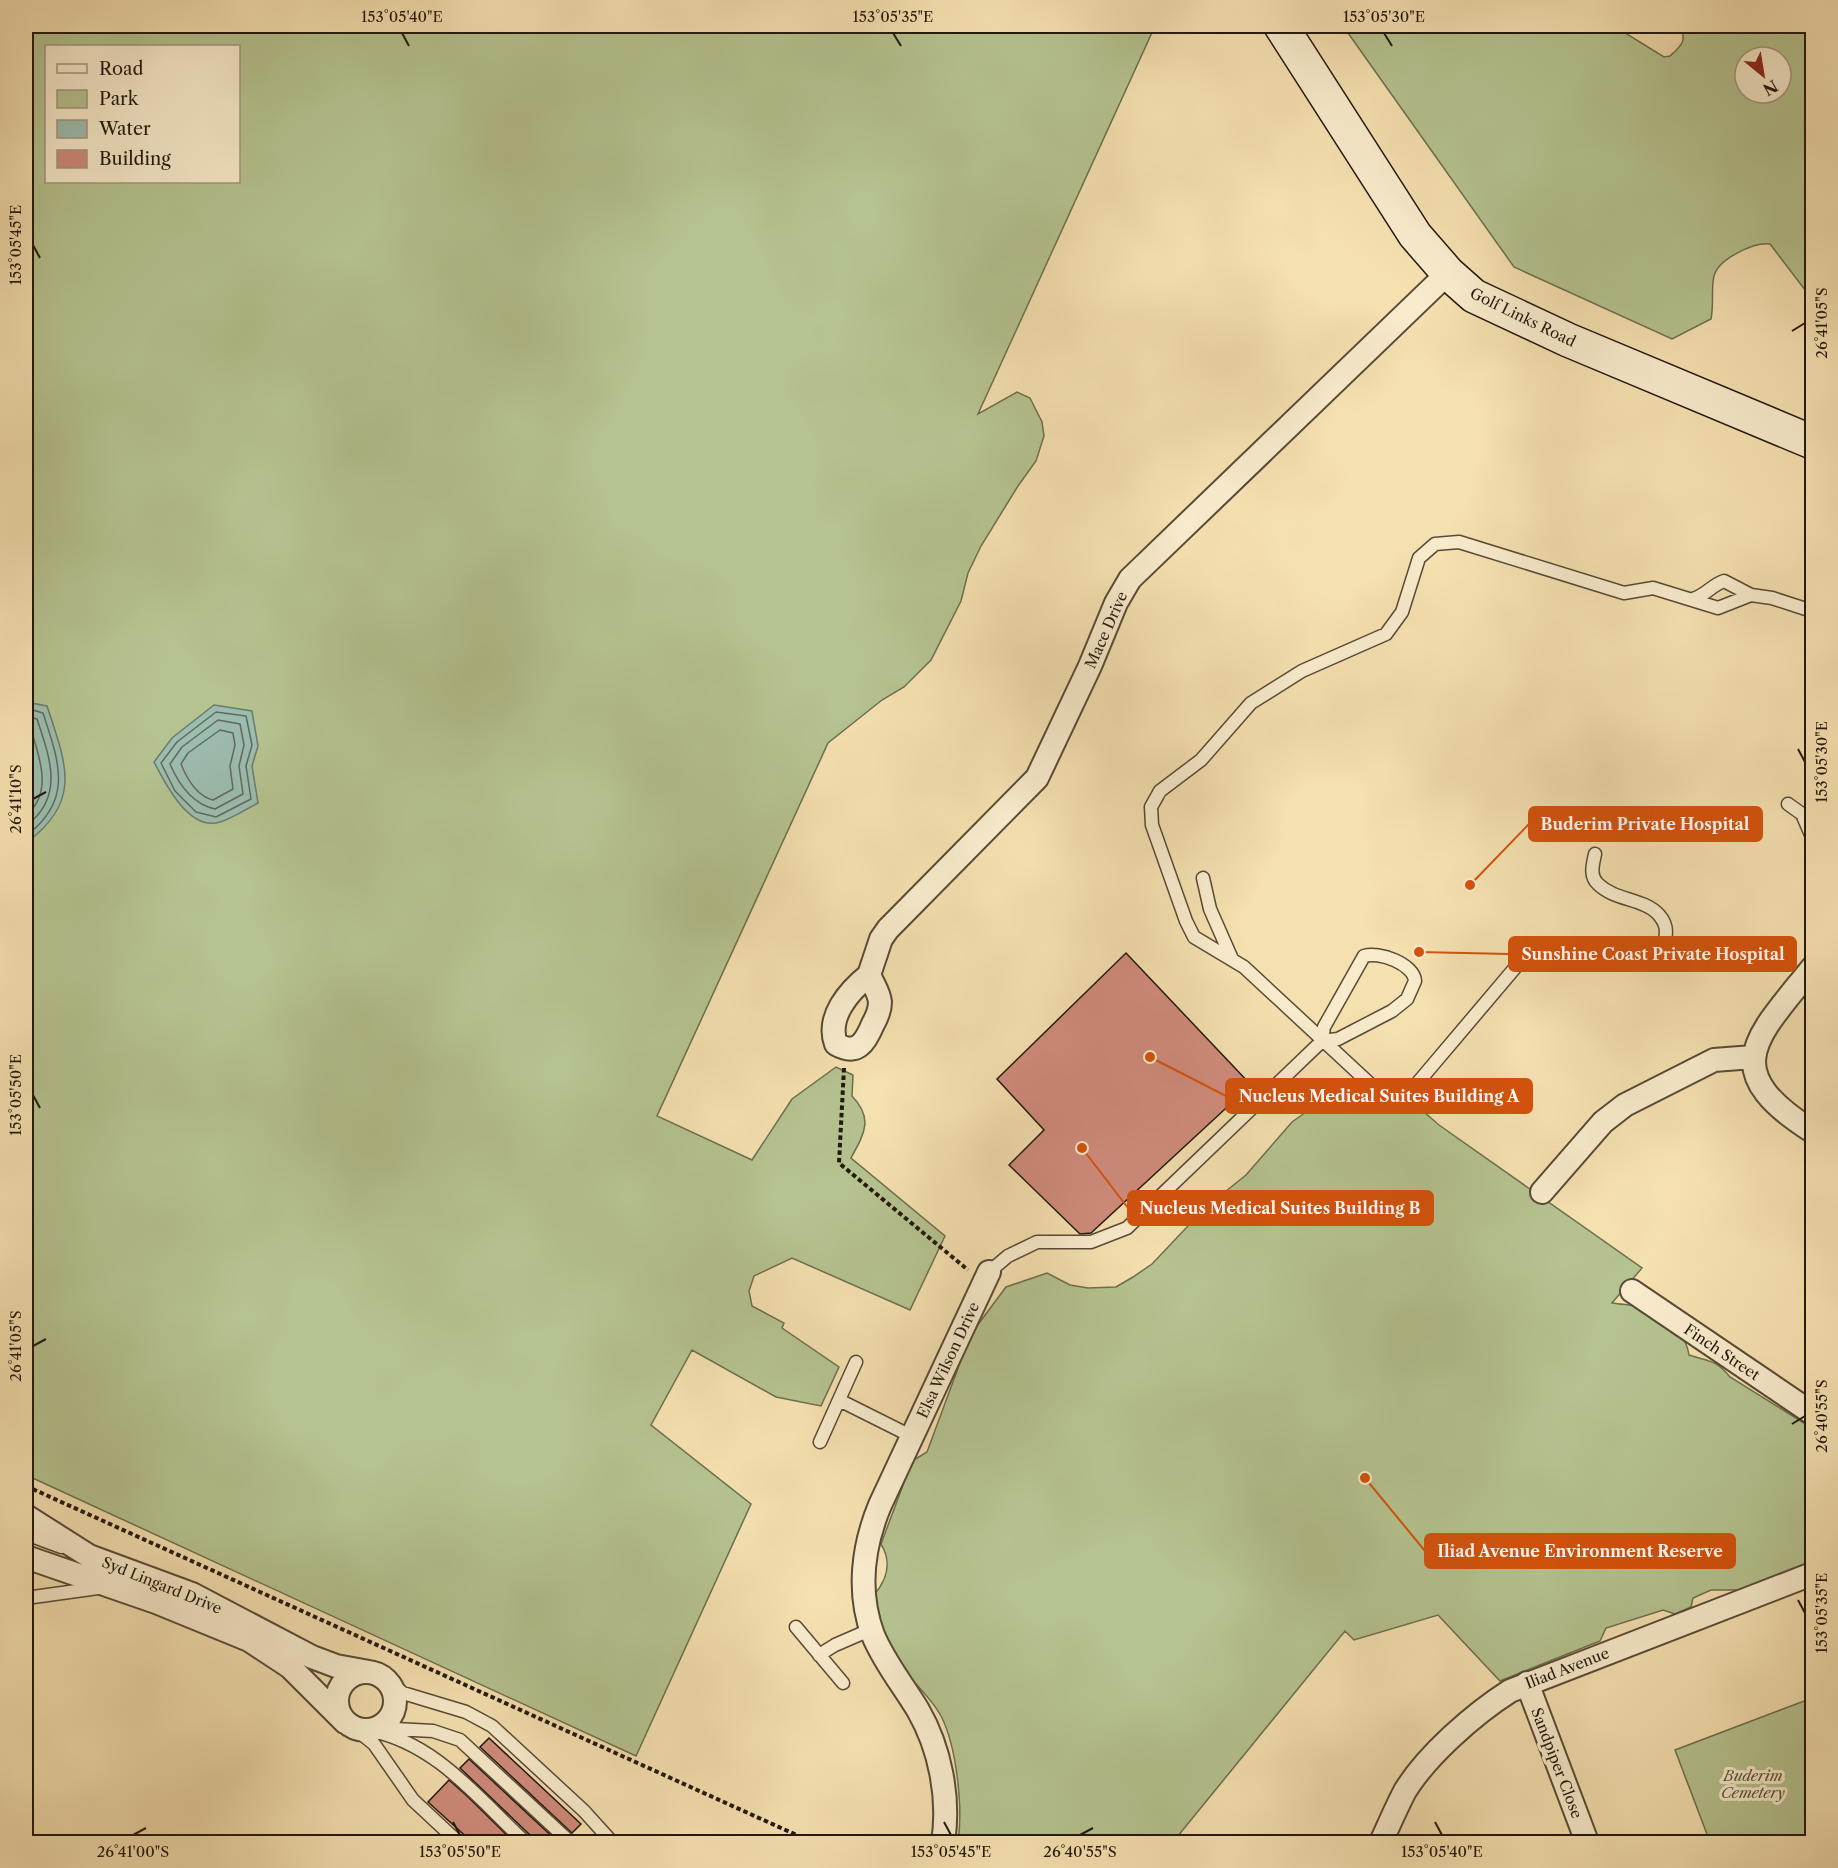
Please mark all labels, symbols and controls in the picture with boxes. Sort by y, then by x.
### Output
text: 153°05'40"E [361,7,443,26]
text: 153°05'35"E [853,7,933,26]
text: 153°05'30"E [1343,7,1425,26]
legend [45,45,240,183]
north arrow [1733,45,1793,105]
text: Road [99,58,144,80]
text: N [1759,76,1782,100]
text: Park [99,88,140,110]
text: Water [98,118,151,140]
text: Building [99,148,171,170]
text: 153°05'45"E [6,205,25,285]
street label: Golf Links Road [1467,283,1579,351]
text: 26°41'05"S [1812,287,1831,359]
street label: Mace Drive [1081,589,1131,671]
text: 153°05'30"E [1812,721,1831,803]
text: 26°41'10"S [6,764,25,834]
callout: Buderim Private Hospital [1529,807,1762,841]
text: Buderim Private Hospital [1541,814,1750,834]
callout: Sunshine Coast Private Hospital [1509,937,1796,971]
text: Sunshine Coast Private Hospital [1521,944,1785,964]
text: 153°05'50"E [6,1054,25,1136]
callout: Nucleus Medical Suites Building A [1226,1079,1532,1113]
text: Nucleus Medical Suites Building A [1239,1086,1520,1106]
callout: Nucleus Medical Suites Building B [1128,1191,1433,1225]
text: Nucleus Medical Suites Building B [1140,1198,1421,1218]
street label: Elsa Wilson Drive [913,1299,983,1421]
text: 26°41'05"S [6,1310,25,1382]
street label: Finch Street [1680,1320,1764,1385]
text: 26°40'55"S [1812,1379,1831,1453]
callout: Iliad Avenue Environment Reserve [1425,1534,1735,1568]
text: Iliad Avenue Environment Reserve [1437,1541,1723,1561]
street label: Syd Lingard Drive [99,1552,225,1618]
text: 153°05'35"E [1812,1573,1831,1653]
street label: Iliad Avenue [1522,1643,1612,1693]
street label: Sandpiper Close [1527,1705,1587,1821]
park label: Buderim Cemetery [1721,1766,1786,1802]
text: 26°41'00"S [97,1842,169,1861]
text: 153°05'50"E [419,1842,501,1861]
text: 153°05'45"E [911,1842,991,1861]
text: 26°40'55"S [1043,1842,1117,1861]
text: 153°05'40"E [1401,1842,1483,1861]

